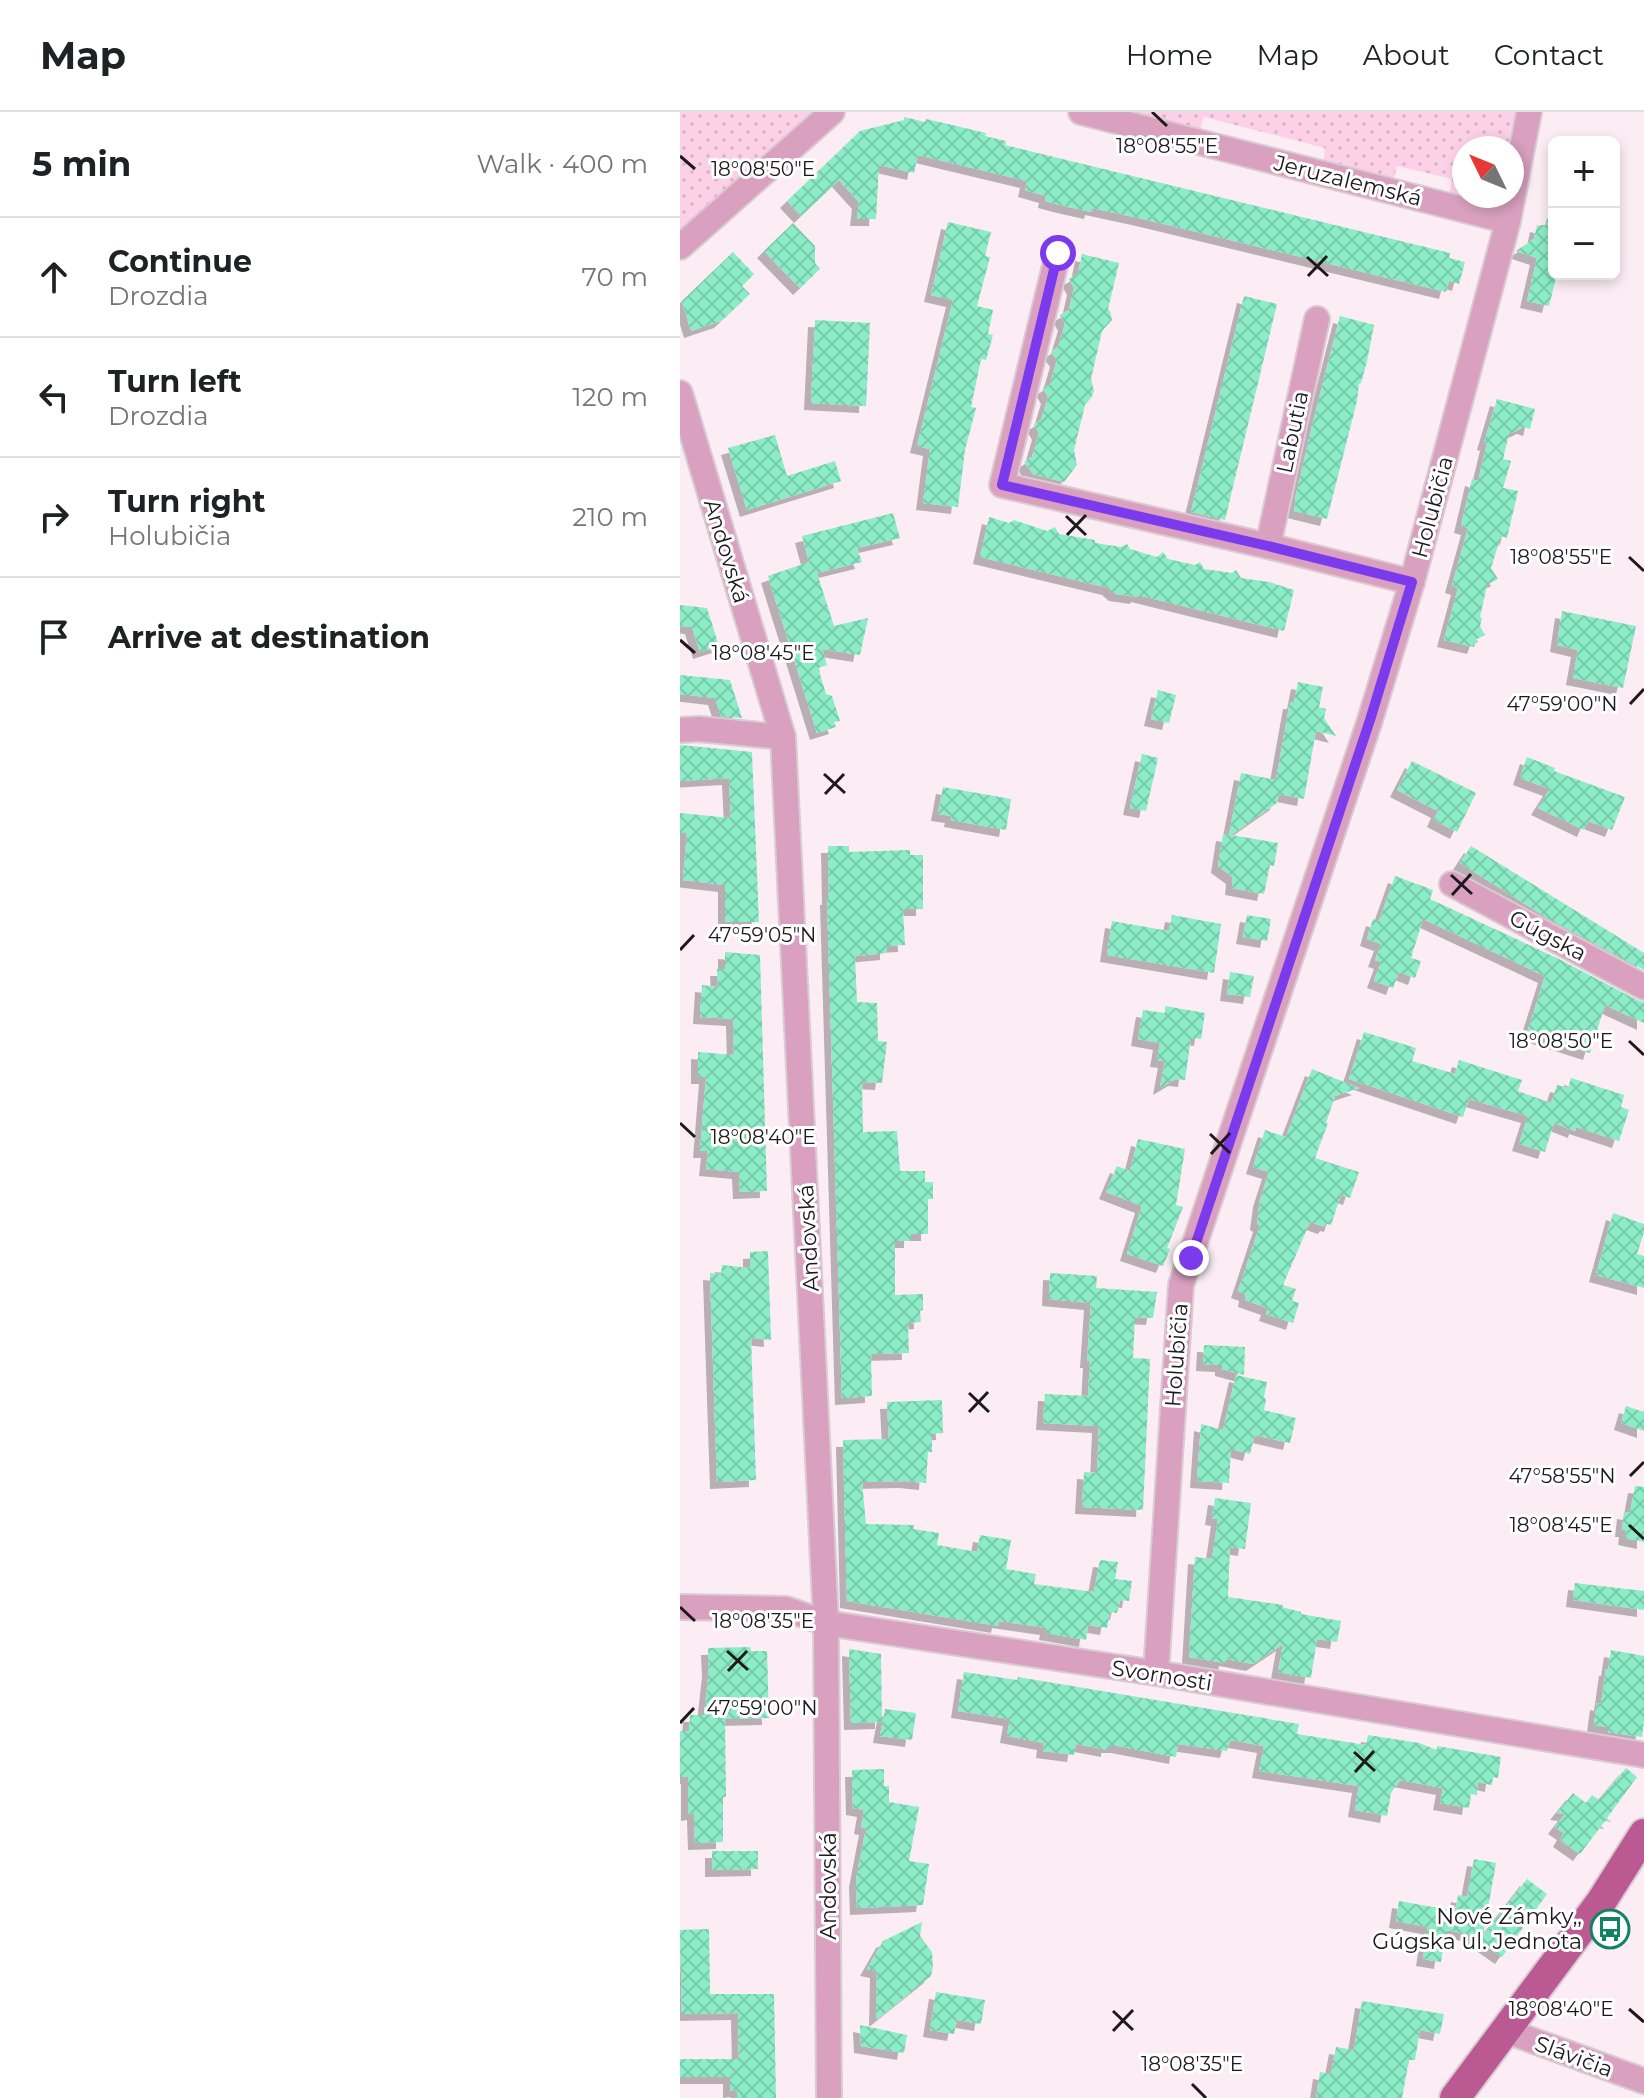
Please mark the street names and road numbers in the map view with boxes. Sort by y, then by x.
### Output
street label: Jeruzalemská [1270,149,1425,212]
street label: Labutia [1271,388,1314,476]
street label: Holubičia [1406,453,1459,561]
street label: Andovská [698,496,755,606]
street label: Gúgska [1505,904,1591,967]
street label: Andovská [792,1184,825,1292]
street label: Holubičia [1159,1302,1194,1408]
street label: Svornosti [1110,1654,1214,1697]
street label: Andovská [815,1832,842,1940]
street label: Slávičia [1531,2030,1617,2083]

